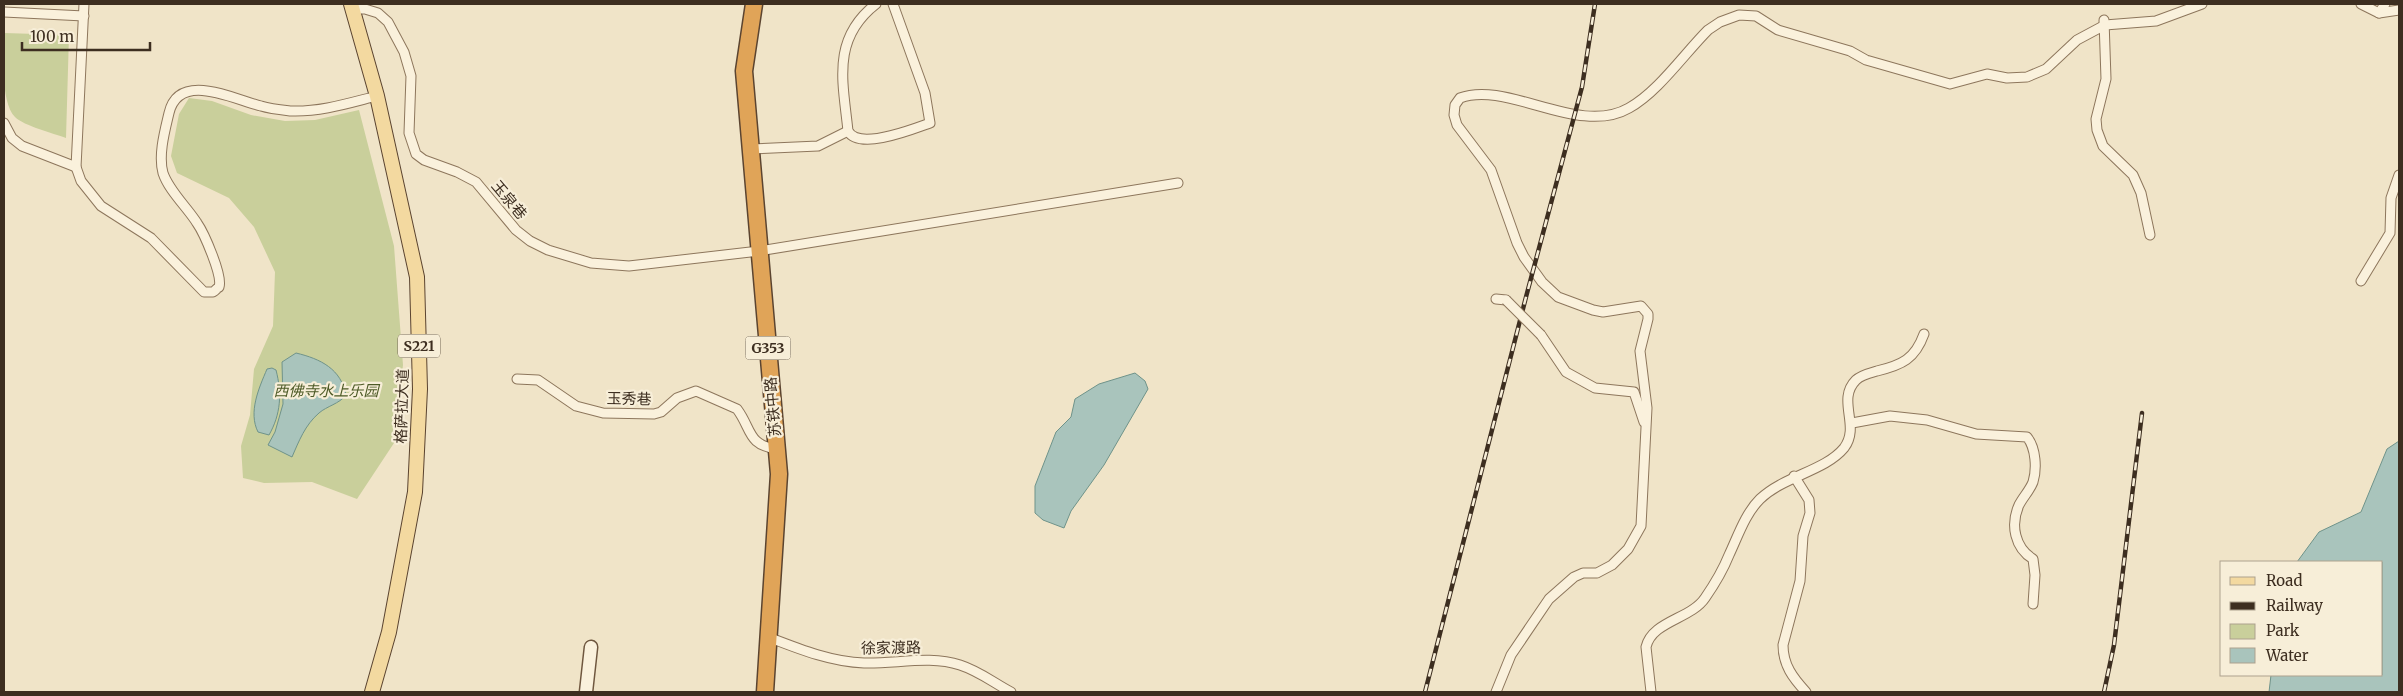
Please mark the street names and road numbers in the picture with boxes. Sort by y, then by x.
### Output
street label: 玉泉巷 [488,176,531,223]
road number: S221 [398,334,440,358]
road number: G353 [746,336,790,359]
street label: 格萨拉大道 [391,368,412,444]
street label: 苏铁中路 [760,376,785,438]
street label: 玉秀巷 [606,389,652,408]
street label: 徐家渡路 [861,637,921,658]

